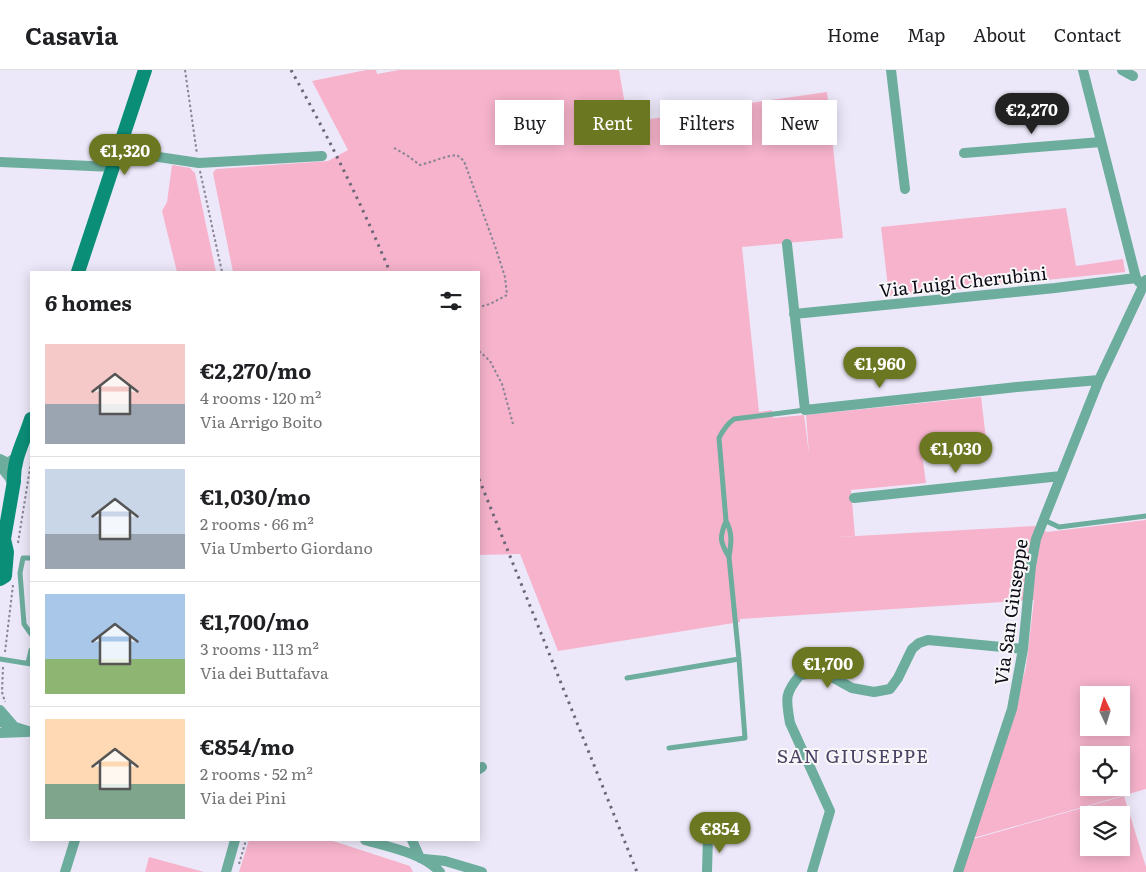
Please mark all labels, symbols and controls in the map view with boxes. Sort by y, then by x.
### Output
text: Casavia [25,17,118,52]
text: Home [827,21,879,48]
text: Map [907,21,945,48]
text: About [973,21,1026,48]
text: Contact [1054,21,1121,48]
pin: €2,270 [991,92,1073,135]
text: €2,270 [1006,97,1058,121]
chip: Buy [495,100,564,145]
chip: Rent [574,100,650,145]
chip: Filters [660,100,752,145]
chip: New [762,100,837,145]
pin: €1,320 [84,134,166,176]
text: €1,320 [100,138,150,162]
street label: Via Luigi Cherubini [878,259,1048,303]
text: 6 homes [45,286,132,317]
icon: filters [437,287,465,315]
pin: €1,960 [839,346,921,389]
text: €1,960 [854,351,906,375]
text: €2,270/mo [200,354,311,385]
icon: home [85,364,145,424]
text: 4 rooms · 120 m² [200,385,321,409]
text: Via Arrigo Boito [200,409,322,433]
pin: €1,030 [915,432,997,474]
text: €1,030 [930,436,982,460]
text: €1,030/mo [200,480,311,511]
icon: home [85,489,145,549]
text: 2 rooms · 66 m² [200,511,314,535]
text: Via Umberto Giordano [200,535,373,559]
street label: Via San Giuseppe [986,537,1034,687]
text: €1,700/mo [200,605,309,636]
icon: home [85,614,145,674]
text: 3 rooms · 113 m² [200,636,319,660]
pin: €1,700 [787,646,869,689]
text: €1,700 [803,651,853,675]
text: Via dei Buttafava [200,660,329,684]
north arrow [1080,686,1130,736]
map controls [1080,686,1130,856]
text: €854/mo [200,730,294,761]
icon: home [85,739,145,799]
district label: SAN GIUSEPPE [777,741,929,769]
button: locate [1080,746,1130,796]
text: 2 rooms · 52 m² [200,761,313,785]
text: Via dei Pini [200,785,286,809]
button: layers [1080,806,1130,856]
pin: €854 [690,812,750,854]
text: €854 [701,816,739,840]

